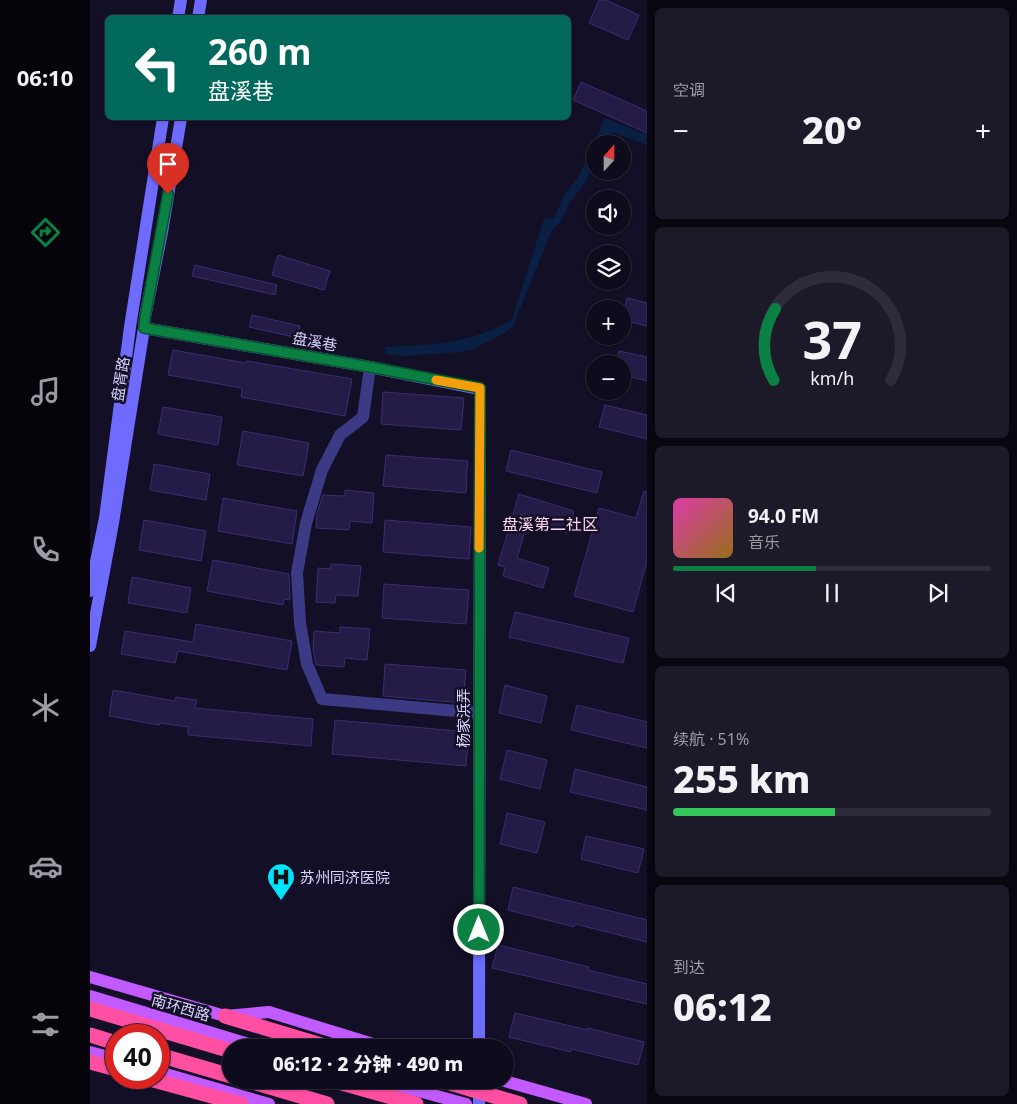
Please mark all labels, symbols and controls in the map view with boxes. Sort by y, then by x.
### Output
text: 260 m [208,28,311,75]
icon: left [125,35,190,100]
text: 06:10 [17,62,73,92]
text: 盘溪巷 [208,75,274,105]
text: 空调 [673,79,705,101]
text: 20° [802,103,862,155]
text: − [673,111,689,149]
text: + [975,111,991,149]
north arrow [586,135,631,180]
map controls [586,135,631,400]
pin [147,143,189,194]
icon: arrive [154,150,182,178]
button: sound [586,190,631,235]
icon: directions [28,215,63,250]
button: layers [586,245,631,290]
button: + [586,300,631,345]
text: 37 [802,303,862,374]
street label: 盘溪巷 [291,327,339,355]
street label: 盘胥路 [107,355,133,403]
button: − [586,355,631,400]
text: km/h [810,366,854,390]
icon: music [28,374,63,409]
text: 94.0 FM [748,503,819,529]
district label: 盘溪第二社区 [502,513,598,535]
text: 音乐 [748,531,780,553]
icon: phone [28,532,63,567]
icon: previous [712,579,740,607]
icon: pause [818,579,846,607]
icon: next [924,579,952,607]
street label: 杨家浜弄 [453,688,473,748]
icon: climate [28,690,63,725]
text: 续航 · 51% [673,728,749,750]
text: 255 km [673,752,811,804]
icon: car [28,849,63,884]
hospital icon: 苏州同济医院 [266,862,296,901]
place label: 苏州同济医院 [300,867,390,887]
position arrow [452,903,504,955]
text: 到达 [673,956,705,978]
text: 06:12 [673,980,772,1032]
street label: 南环西路 [149,989,213,1025]
icon: filters [28,1007,63,1042]
speed limit sign: 40 [105,1024,170,1089]
text: 06:12 · 2 分钟 · 490 m [273,1051,463,1077]

